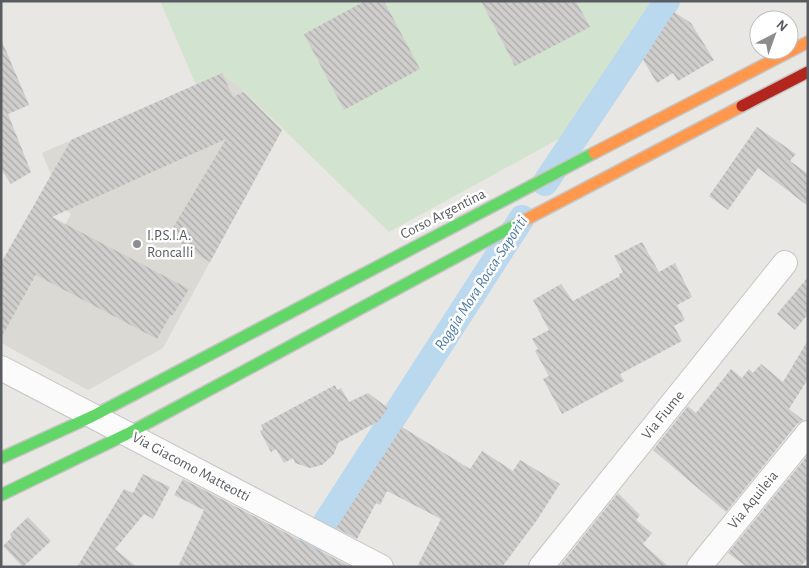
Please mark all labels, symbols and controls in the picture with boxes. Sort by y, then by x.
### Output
north arrow [749,10,799,60]
text: N [774,17,790,34]
street label: Corso Argentina [398,186,488,242]
water label: Roggia Mora Rocca-Saporiti [432,213,531,354]
place label: I.P.S.I.A. Roncalli [147,228,193,260]
marker: I.P.S.I.A. Roncalli [131,238,143,250]
street label: Via Fiume [639,388,687,442]
street label: Via Giacomo Matteotti [130,430,252,504]
street label: Via Aquileia [725,468,781,532]

